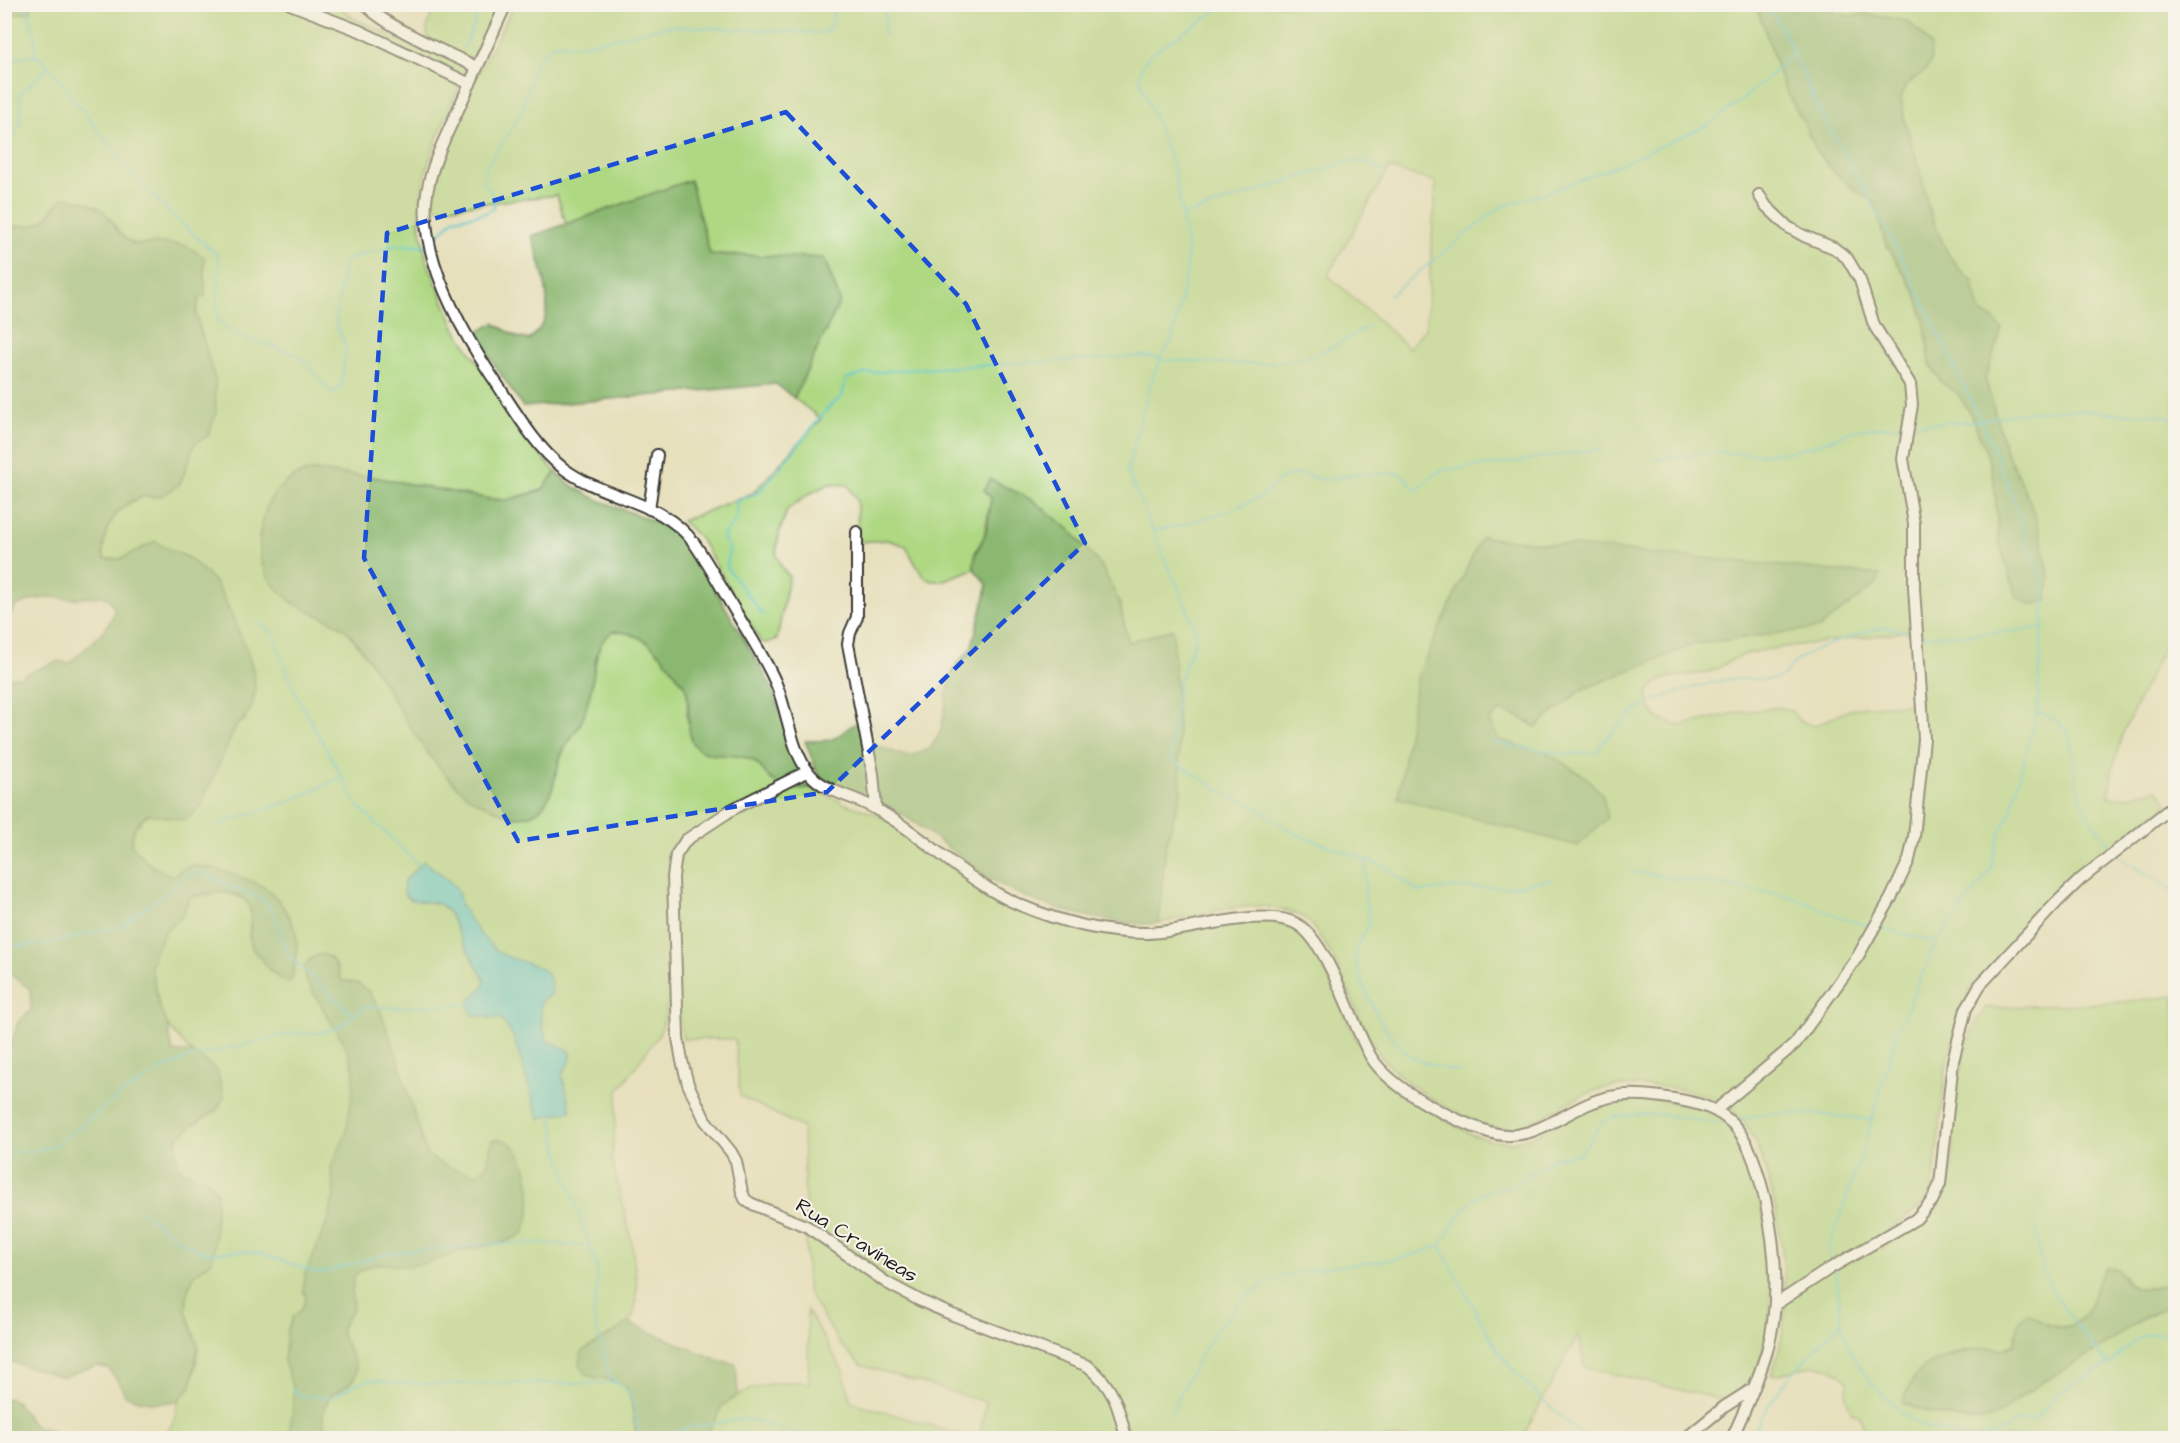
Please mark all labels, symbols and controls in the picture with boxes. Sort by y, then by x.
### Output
street label: Rua Cravíneas [790,1191,923,1290]

